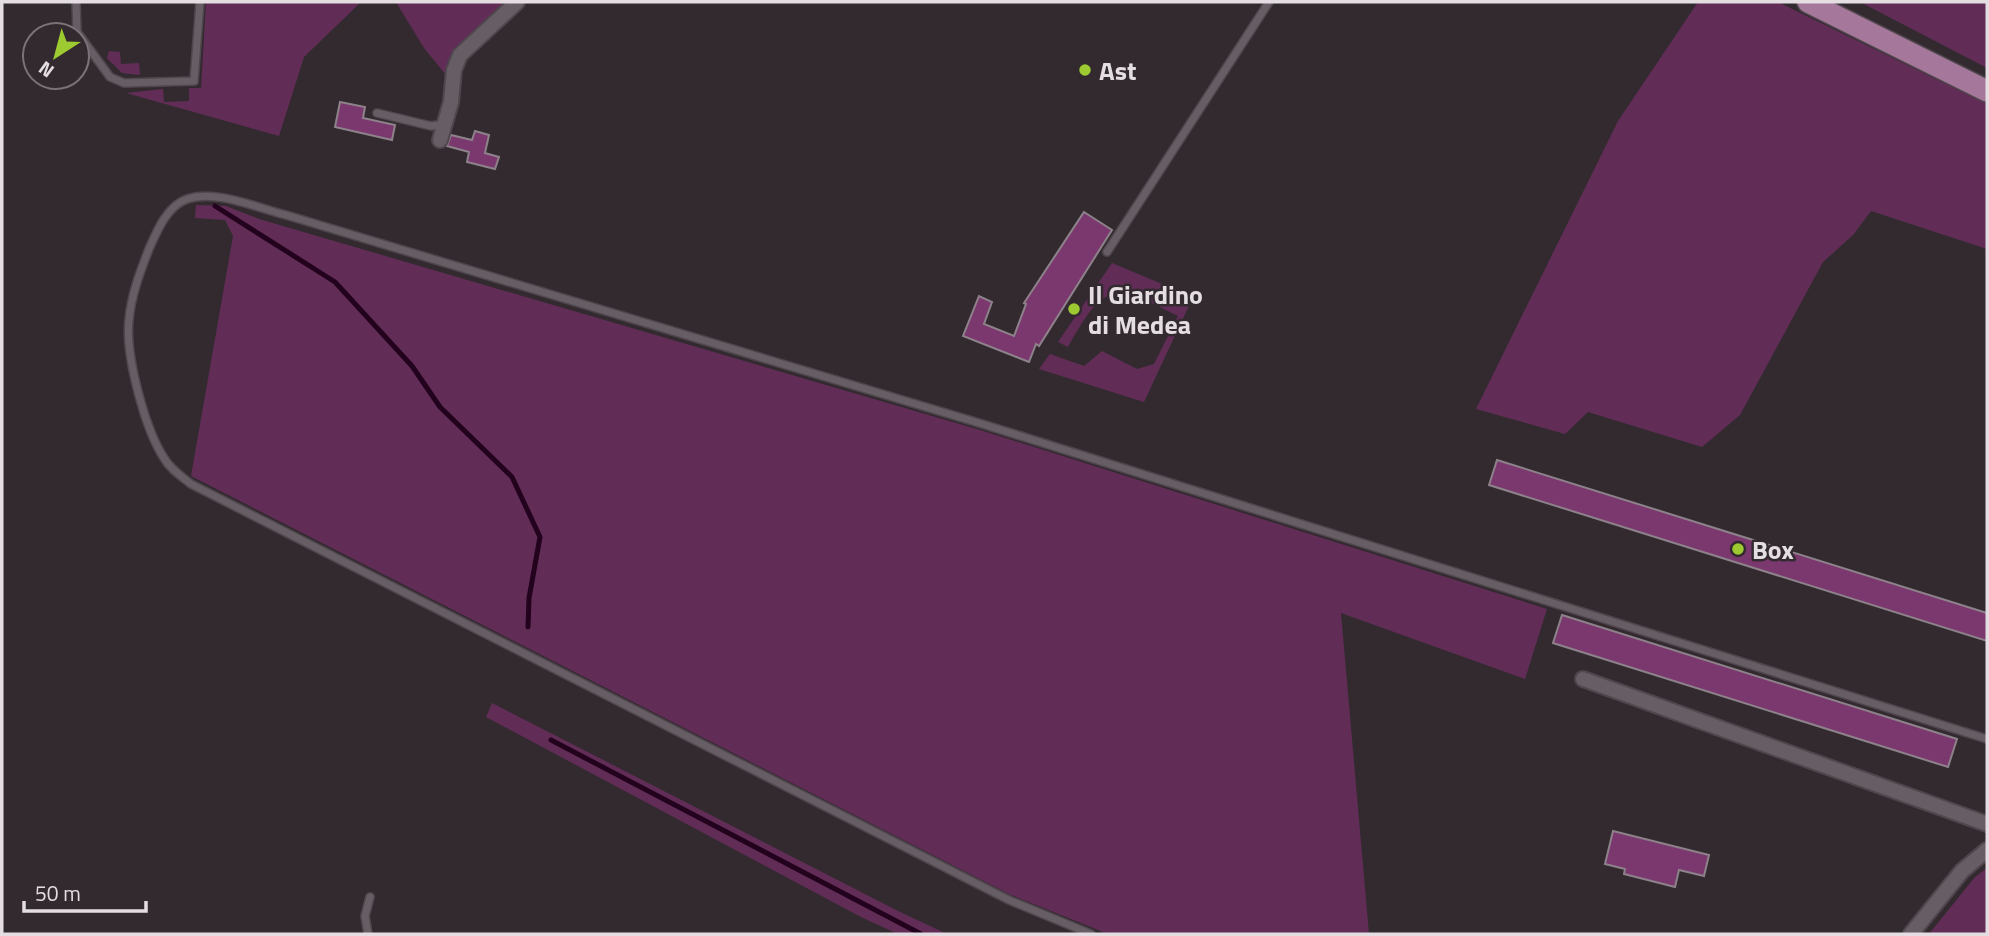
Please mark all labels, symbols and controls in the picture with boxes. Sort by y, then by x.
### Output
north arrow [21,21,91,91]
place label: Ast [1099,51,1136,90]
text: N [32,55,60,86]
marker: Ast [1077,62,1093,78]
place label: Il Giardino di Medea [1088,275,1203,344]
marker: Il Giardino di Medea [1066,301,1082,317]
place label: Box [1752,530,1794,569]
marker: Box [1730,541,1746,557]
scale bar [24,870,147,914]
text: 50 m [35,877,81,909]

